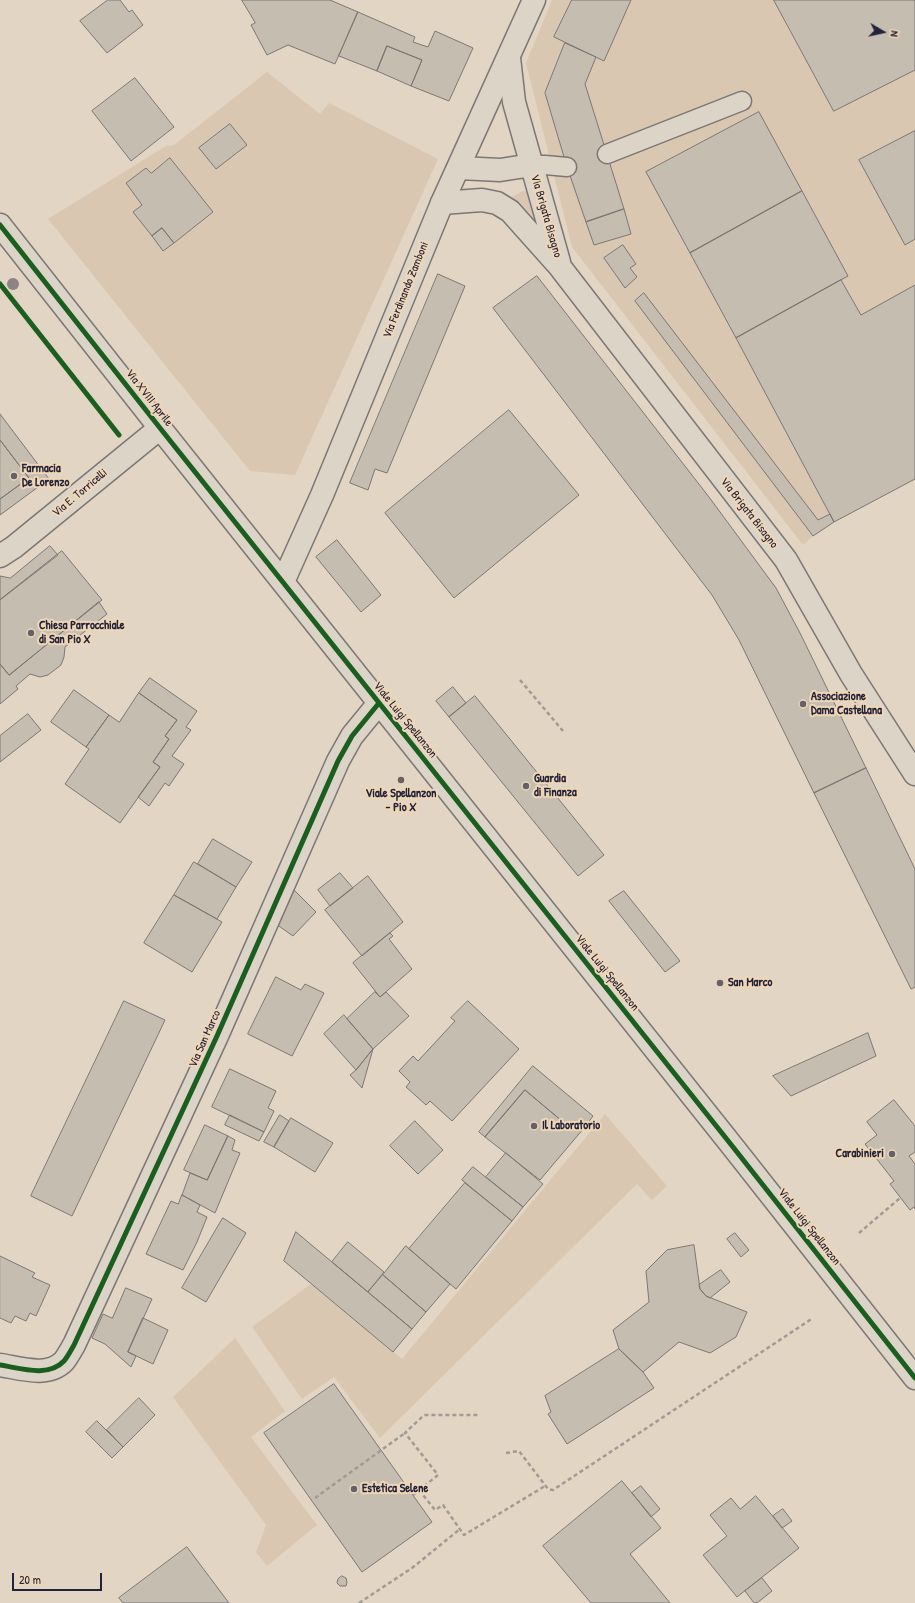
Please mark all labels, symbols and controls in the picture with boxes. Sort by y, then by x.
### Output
north arrow [863,12,903,52]
text: N [887,30,902,38]
street label: Via Brigata Bisagno [527,173,565,259]
street label: Via Ferdinando Zamboni [380,240,432,340]
street label: Via XVIII Aprile [122,367,176,429]
place label: Farmacia De Lorenzo [22,462,69,490]
street label: Via E. Torricelli [50,466,110,520]
marker: Farmacia De Lorenzo [9,471,19,481]
street label: Via Brigata Bisagno [717,475,781,551]
place label: Chiesa Parrocchiale di San Pio X [39,619,124,647]
marker: Chiesa Parrocchiale di San Pio X [26,628,36,638]
street label: Viale Luigi Spellanzon [370,679,440,761]
place label: Associazione Dama Castellana [811,690,882,718]
marker: Associazione Dama Castellana [798,699,808,709]
place label: Guardia di Finanza [534,772,577,800]
marker: Viale Spellanzon - Pio X [396,775,406,785]
marker: Guardia di Finanza [521,781,531,791]
place label: Viale Spellanzon - Pio X [366,787,436,815]
street label: Viale Luigi Spellanzon [572,932,642,1014]
place label: San Marco [728,976,772,990]
marker: San Marco [715,978,725,988]
street label: Via San Marco [186,1008,224,1070]
place label: Il Laboratorio [542,1119,600,1133]
marker: Il Laboratorio [529,1121,539,1131]
place label: Carabinieri [836,1147,884,1161]
marker: Carabinieri [887,1149,897,1159]
street label: Viale Luigi Spellanzon [774,1186,844,1268]
place label: Estetica Selene [362,1482,428,1496]
marker: Estetica Selene [349,1484,359,1494]
scale bar [14,1565,104,1591]
text: 20 m [19,1571,41,1588]

